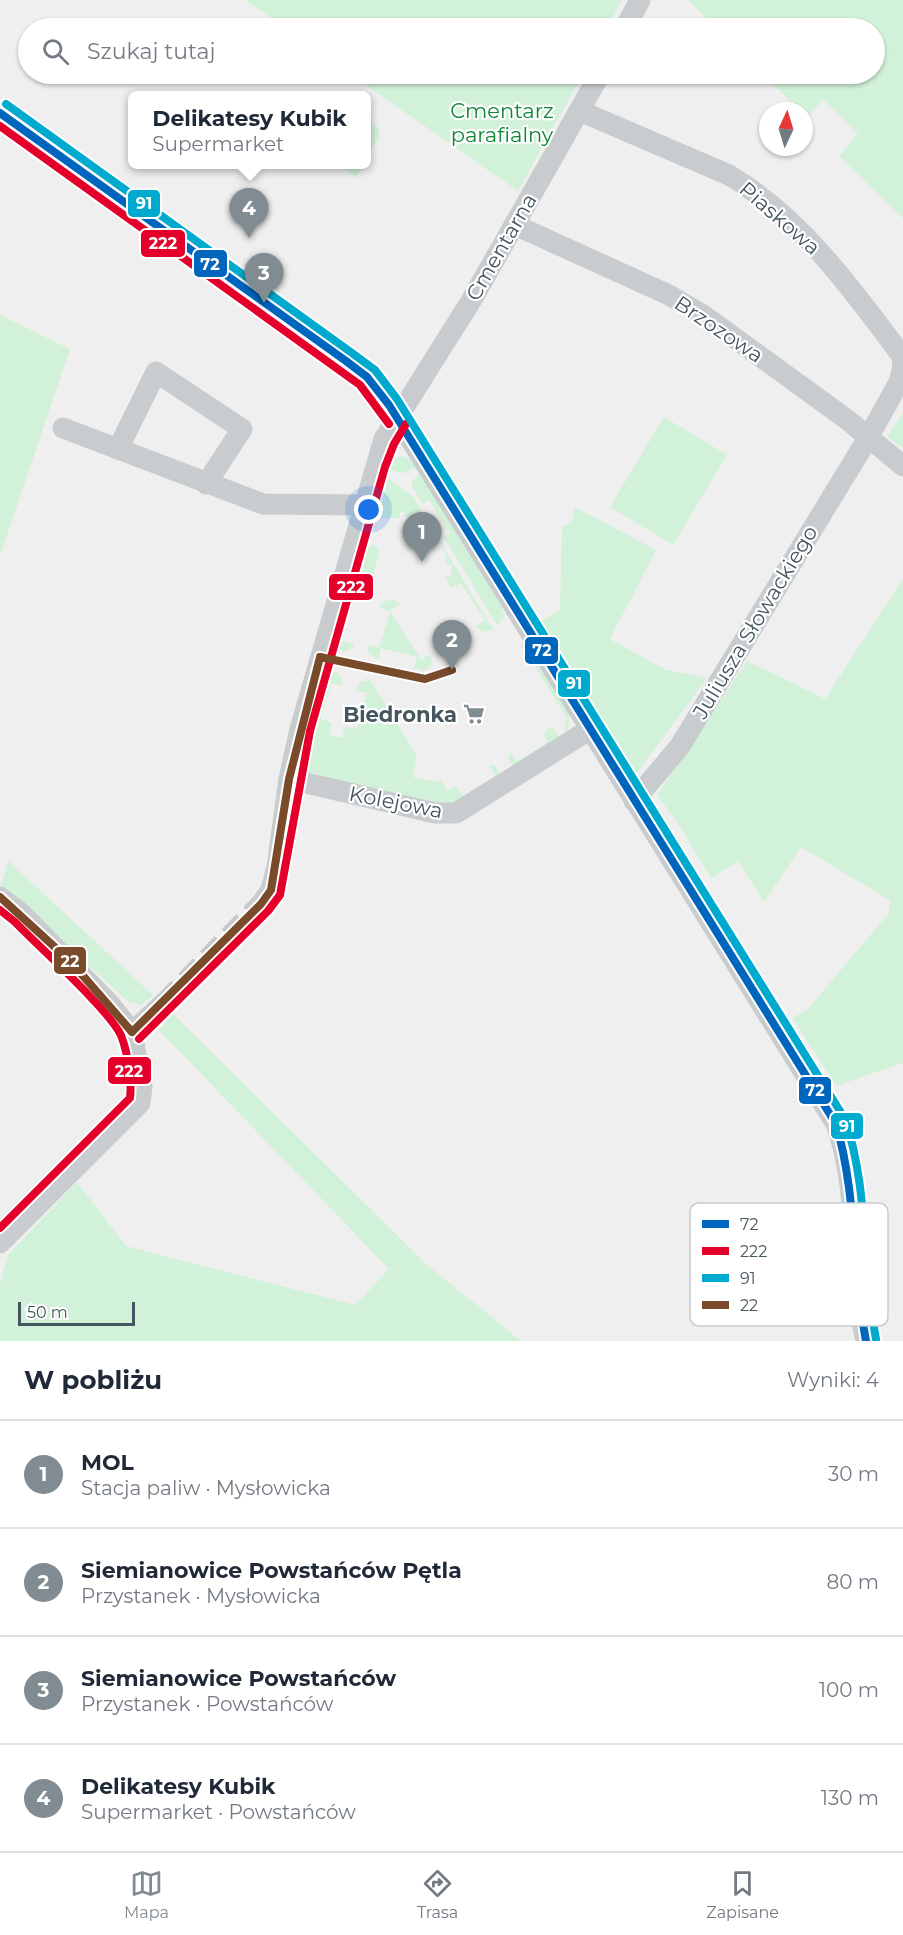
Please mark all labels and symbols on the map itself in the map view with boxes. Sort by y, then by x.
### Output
park label: Cmentarz parafialny [450,98,554,147]
north arrow [759,102,813,156]
street label: Piaskowa [735,176,825,260]
pin: 4 [230,188,268,238]
line badge: 91 [127,189,161,218]
street label: Cmentarna [460,189,542,305]
text: 91 [136,194,152,213]
line badge: 222 [140,229,186,258]
text: 222 [149,234,177,253]
line badge: 72 [193,249,228,278]
pin: 3 [244,254,284,303]
text: 72 [200,255,220,274]
street label: Brzozowa [670,290,768,368]
your location [354,495,383,524]
pin: 1 [402,512,442,562]
street label: Juliusza Słowackiego [687,521,823,724]
line badge: 222 [328,573,374,601]
text: 222 [337,578,365,597]
pin: 2 [432,620,472,670]
line badge: 72 [524,636,559,665]
text: 72 [532,641,552,660]
line badge: 91 [557,669,591,698]
text: 91 [566,674,582,693]
place label: Biedronka [343,702,457,727]
supermarket icon: Biedronka [462,702,486,726]
street label: Kolejowa [347,781,445,823]
line badge: 22 [53,946,87,975]
text: 22 [61,952,79,971]
line badge: 222 [107,1056,152,1085]
text: 222 [115,1062,143,1081]
line badge: 72 [798,1076,832,1105]
text: 72 [805,1081,825,1100]
line badge: 91 [830,1112,864,1140]
text: 91 [839,1117,855,1136]
legend [690,1203,888,1326]
text: 72 [740,1215,759,1234]
text: 222 [740,1242,767,1261]
text: 91 [740,1269,756,1288]
text: 22 [740,1296,758,1315]
scale bar [18,1299,135,1326]

